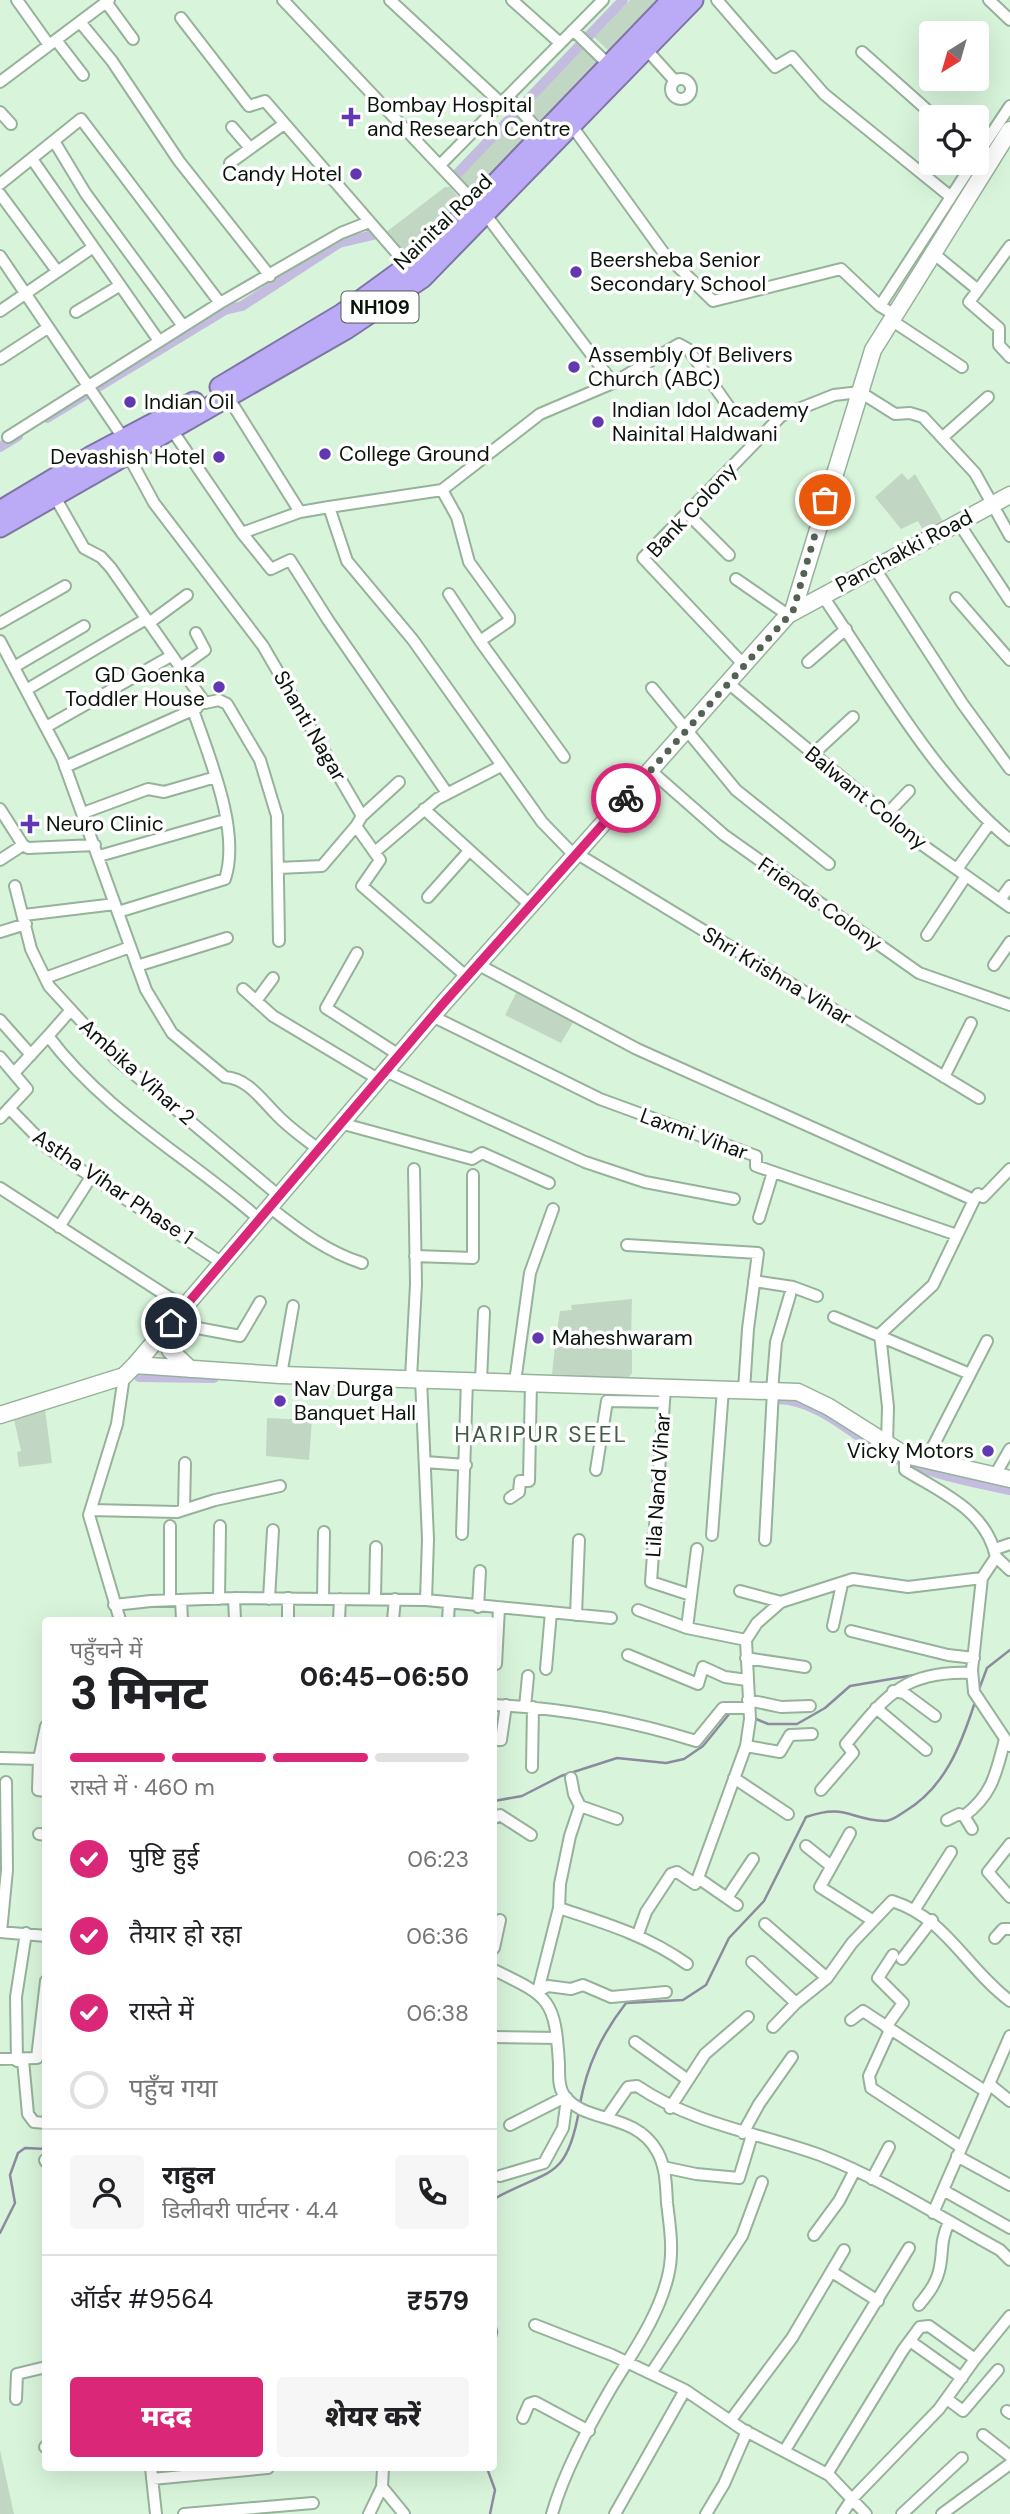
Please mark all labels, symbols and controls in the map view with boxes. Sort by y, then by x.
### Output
north arrow [919,21,989,91]
map controls [919,21,989,175]
place label: Bombay Hospital and Research Centre [367,91,571,143]
button: locate [919,105,989,175]
marker: Bombay Hospital and Research Centre [341,107,361,127]
place label: Candy Hotel [222,160,342,188]
marker: Candy Hotel [348,166,364,182]
street label: Nainital Road [388,168,498,276]
place label: Beersheba Senior Secondary School [590,246,766,298]
marker: Beersheba Senior Secondary School [568,264,584,280]
road number: NH109 [342,292,418,322]
place label: Assembly Of Belivers Church (ABC) [588,341,793,393]
marker: Assembly Of Belivers Church (ABC) [566,359,582,375]
place label: Indian Oil [144,388,234,416]
marker: Indian Oil [122,394,138,410]
place label: Indian Idol Academy Nainital Haldwani [612,396,809,448]
marker: Indian Idol Academy Nainital Haldwani [590,414,606,430]
place label: College Ground [339,440,490,468]
place label: Devashish Hotel [50,443,205,471]
marker: College Ground [317,446,333,462]
marker: Devashish Hotel [211,449,227,465]
street label: Bank Colony [641,456,744,564]
pin [795,470,855,530]
icon: bag [806,481,844,519]
street label: Panchakki Road [831,503,977,599]
place label: GD Goenka Toddler House [65,661,205,713]
street label: Shanti Nagar [267,666,353,787]
marker: GD Goenka Toddler House [211,679,227,695]
street label: Balwant Colony [799,740,933,856]
courier [591,763,661,833]
icon: bike [607,779,645,817]
place label: Neuro Clinic [46,810,164,838]
marker: Neuro Clinic [20,814,40,834]
street label: Friends Colony [752,851,888,957]
street label: Shri Krishna Vihar [697,920,857,1032]
street label: Ambika Vihar 2 [73,1013,201,1131]
street label: Laxmi Vihar [636,1102,752,1166]
street label: Astha Vihar Phase 1 [27,1123,199,1251]
pin [141,1293,201,1353]
icon: home [152,1304,190,1342]
place label: Maheshwaram [552,1324,693,1352]
marker: Maheshwaram [530,1330,546,1346]
place label: Nav Durga Banquet Hall [294,1375,416,1427]
marker: Nav Durga Banquet Hall [272,1393,288,1409]
street label: Lila Nand Vihar [639,1412,677,1558]
district label: HARIPUR SEEL [454,1419,628,1449]
place label: Vicky Motors [847,1437,974,1465]
marker: Vicky Motors [980,1443,996,1459]
text: पहुँचने में [70,1635,143,1665]
text: 06:45–06:50 [300,1660,469,1694]
text: 3 मिनट [70,1663,208,1723]
text: रास्ते में · 460 m [70,1772,215,1802]
icon: check [70,1840,108,1878]
text: पुष्टि हुई [129,1840,199,1874]
text: 06:23 [407,1844,469,1874]
icon: check [70,1917,108,1955]
text: तैयार हो रहा [129,1917,242,1951]
text: 06:36 [406,1921,469,1951]
icon: check [70,1994,108,2032]
text: रास्ते में [129,1994,194,2028]
text: 06:38 [407,1998,469,2028]
text: पहुँच गया [129,2071,217,2105]
button: person [70,2155,144,2229]
button: phone [395,2155,469,2229]
text: राहुल [162,2158,215,2192]
text: डिलीवरी पार्टनर · 4.4 [162,2195,338,2225]
text: ऑर्डर #9564 [70,2282,213,2316]
text: ₹579 [407,2284,469,2318]
button: मदद [70,2377,263,2457]
button: शेयर करें [277,2377,469,2457]

